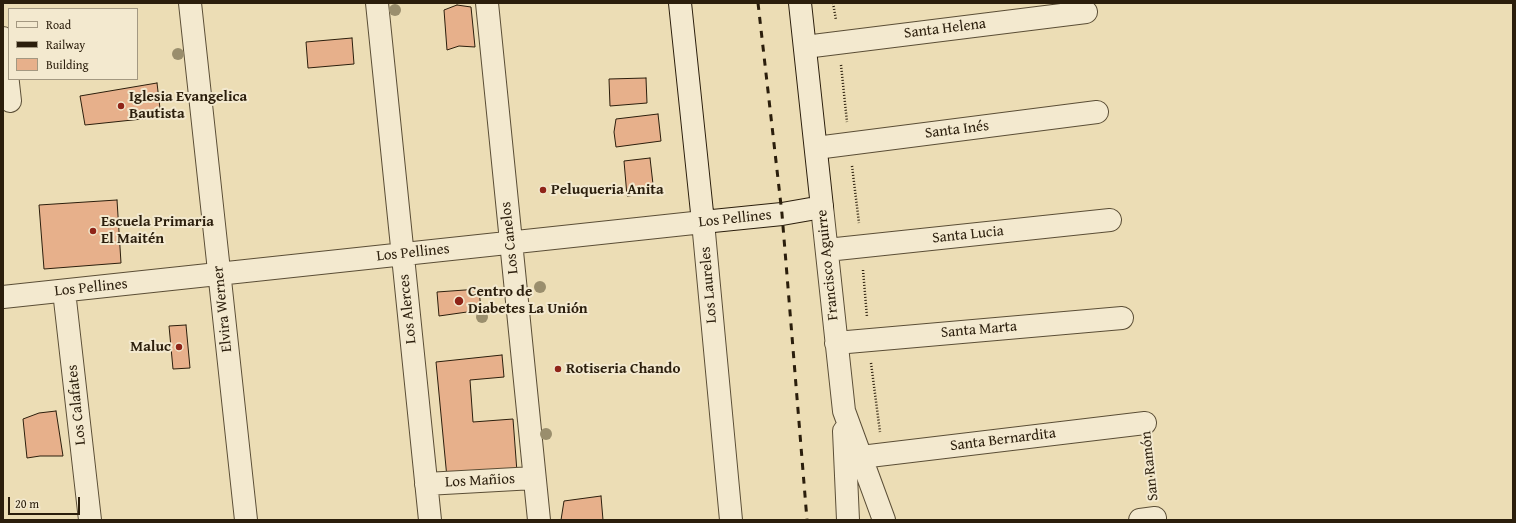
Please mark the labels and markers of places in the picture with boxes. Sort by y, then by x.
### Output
place label: Iglesia Evangelica Bautista [129,88,247,123]
marker: Iglesia Evangelica Bautista [116,101,126,111]
place label: Peluqueria Anita [551,181,664,199]
marker: Peluqueria Anita [538,185,548,195]
place label: Escuela Primaria El Maitén [101,213,214,248]
marker: Escuela Primaria El Maitén [88,226,98,236]
place label: Centro de Diabetes La Unión [468,283,588,318]
marker: Centro de Diabetes La Unión [453,295,465,307]
place label: Maluc [130,338,171,356]
marker: Maluc [174,342,184,352]
place label: Rotiseria Chando [566,360,680,378]
marker: Rotiseria Chando [553,364,563,374]

